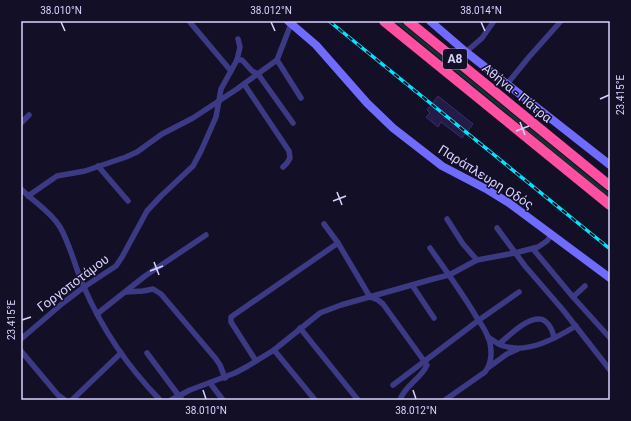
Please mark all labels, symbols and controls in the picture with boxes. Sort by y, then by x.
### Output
text: 38.010°N [40,5,82,16]
text: 38.012°N [250,5,292,16]
text: 38.014°N [460,5,502,16]
road number: Α8 [443,49,467,69]
street label: Αθήνα - Πάτρα [479,60,555,126]
text: 23.415°E [615,75,626,115]
street label: Παράπλευρη Οδός [436,142,536,212]
street label: Γοργοποτάμου [34,251,112,315]
text: 23.415°E [6,300,17,340]
text: 38.010°N [185,405,227,416]
text: 38.012°N [395,405,437,416]

